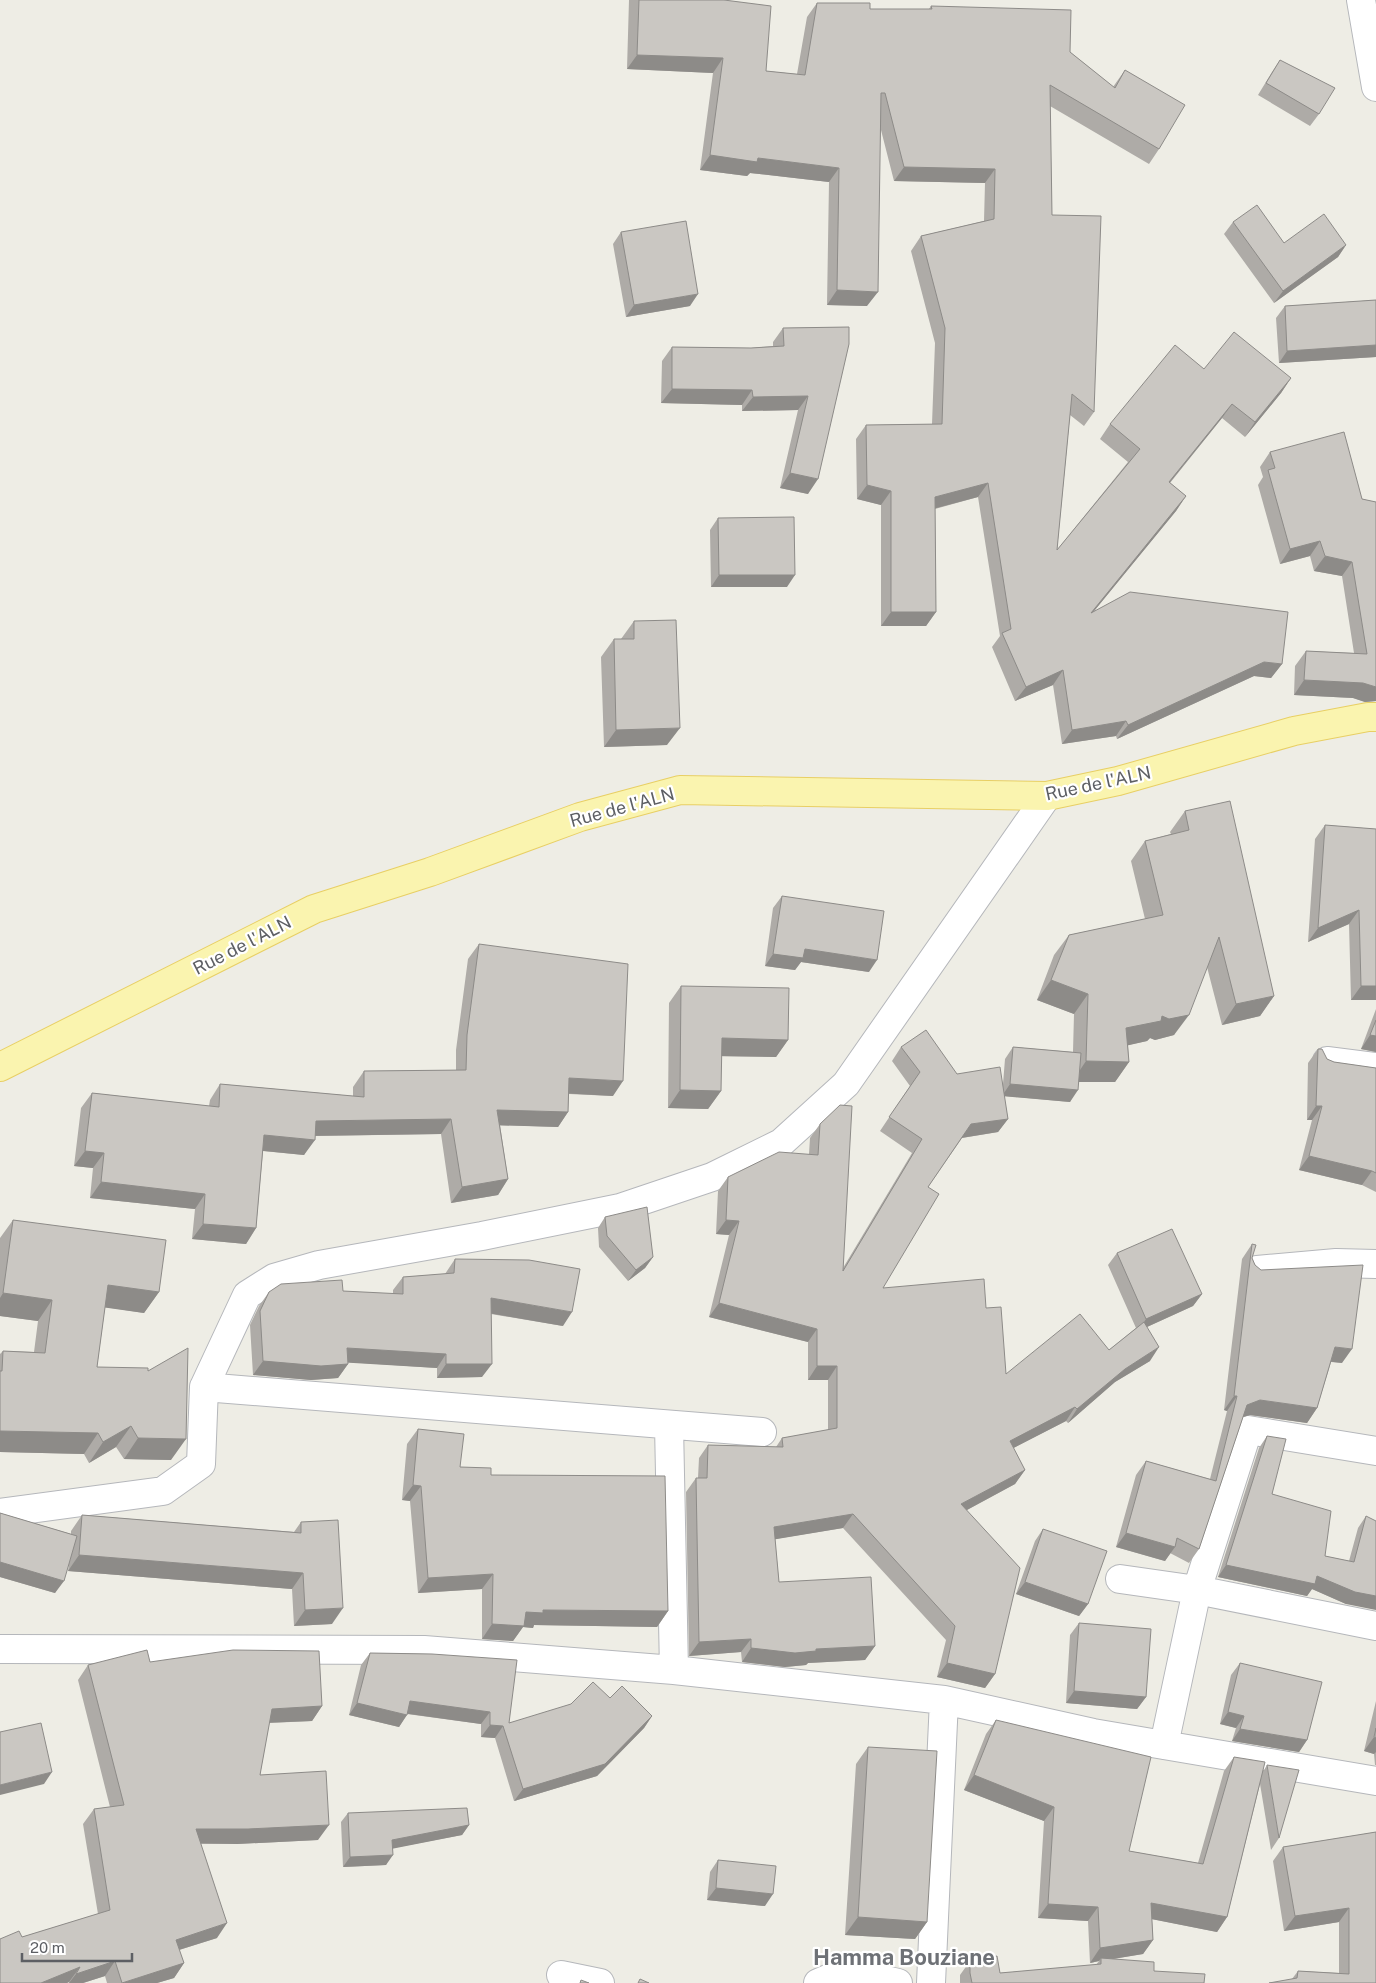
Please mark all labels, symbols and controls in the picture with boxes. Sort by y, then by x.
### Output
street label: Rue de l'ALN [1043,762,1153,804]
street label: Rue de l'ALN [567,783,677,831]
street label: Rue de l'ALN [189,911,295,979]
scale bar [22,1930,132,1962]
text: 20 m [30,1939,65,1956]
district label: Hamma Bouziane [813,1944,995,1970]

